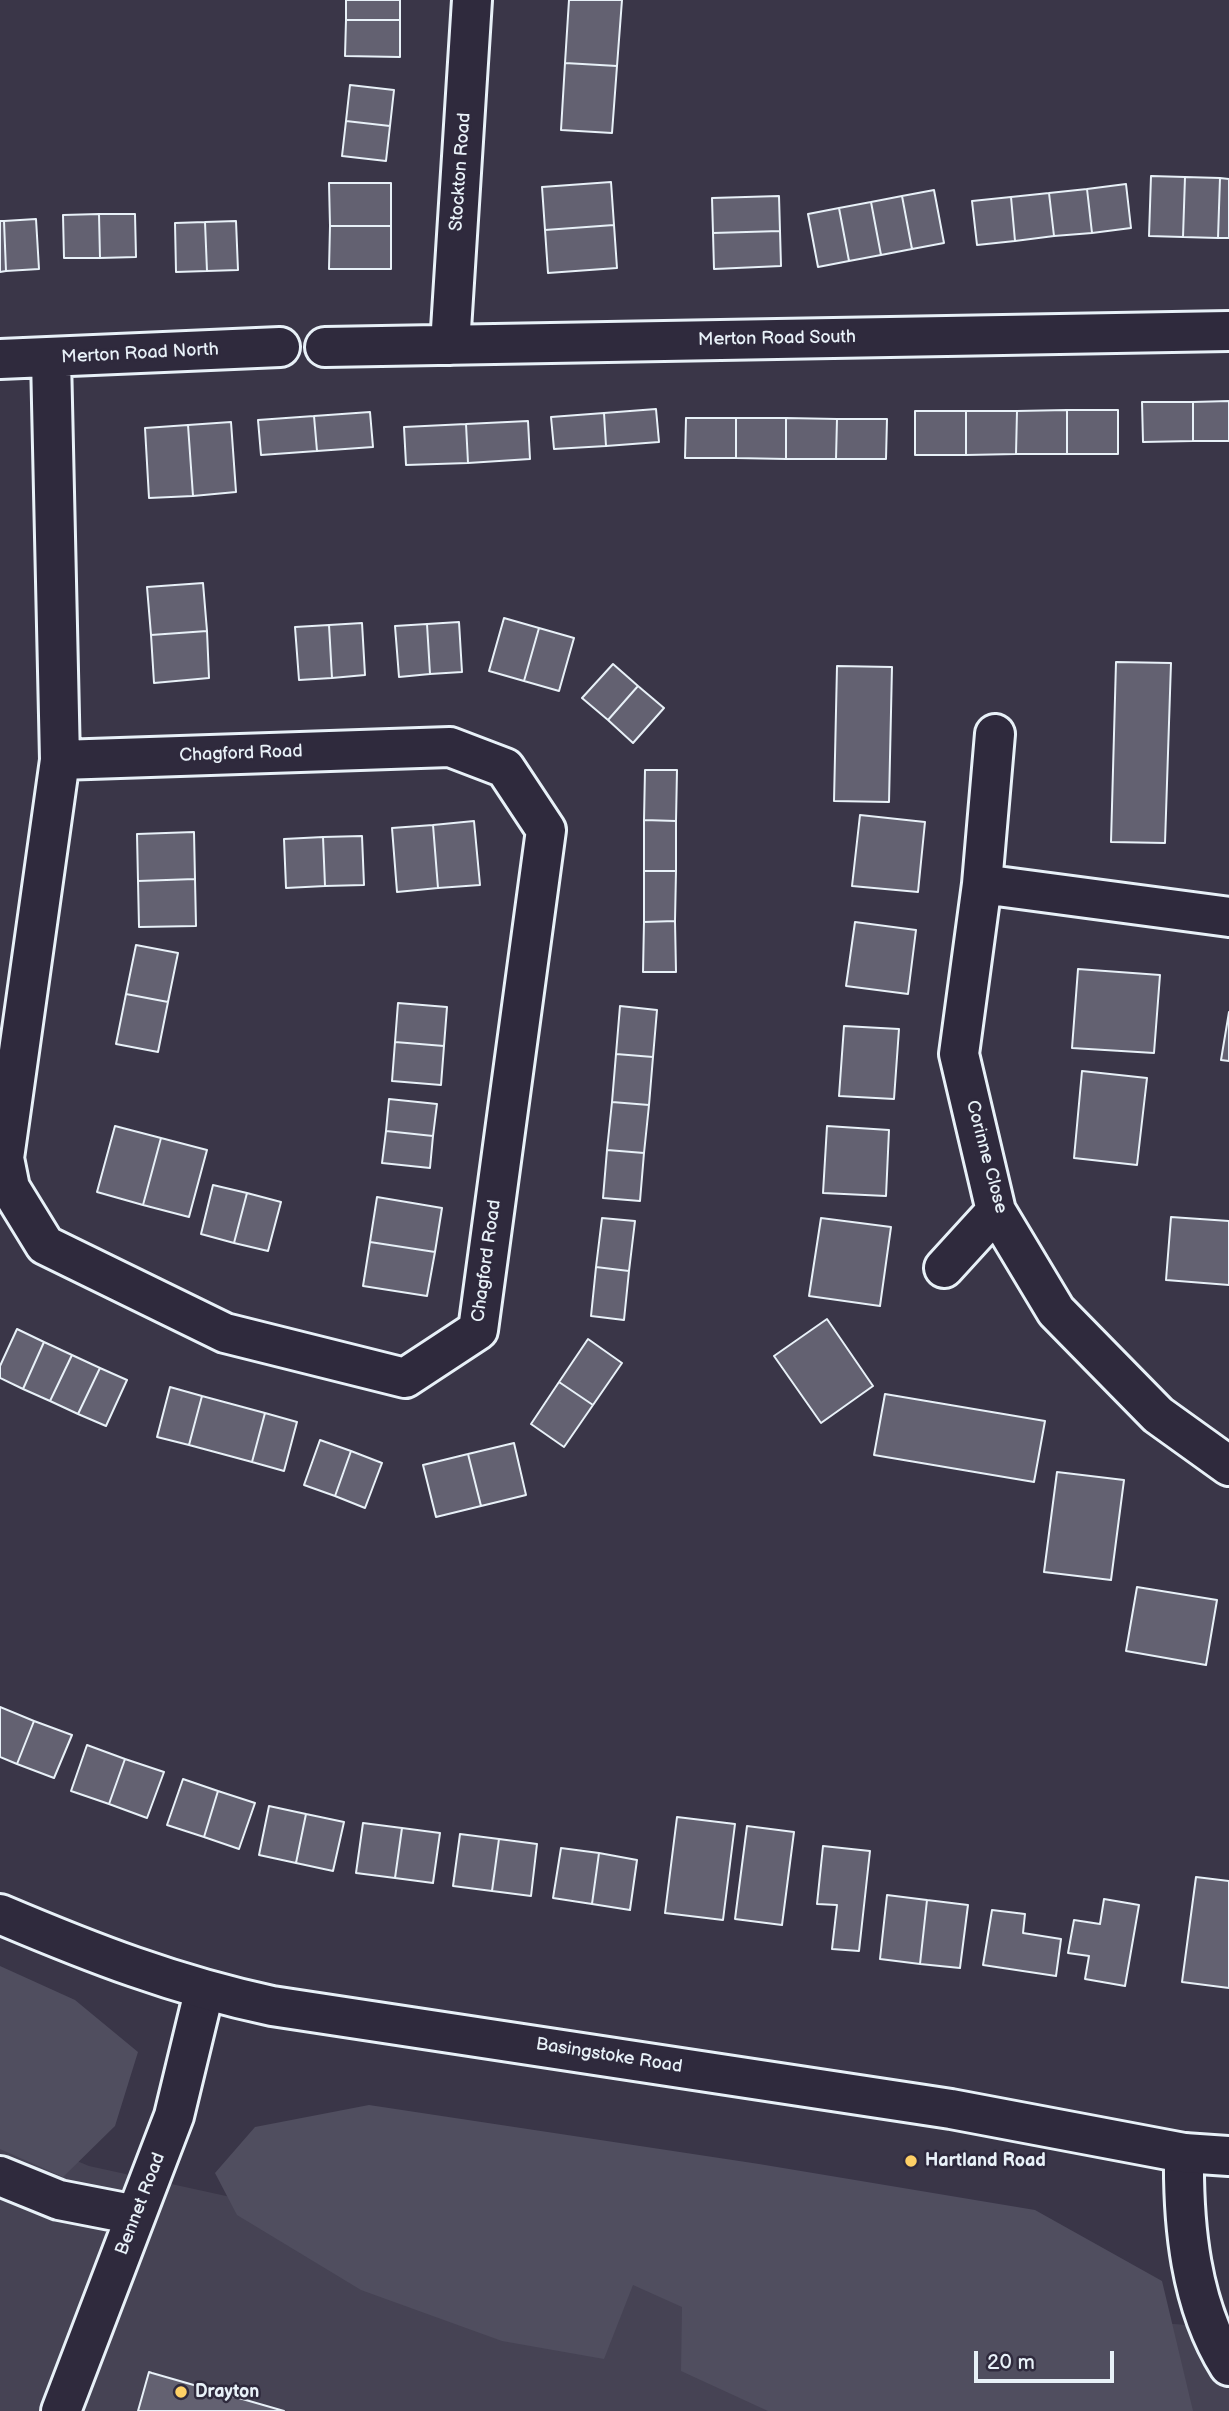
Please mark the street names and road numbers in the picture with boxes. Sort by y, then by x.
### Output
street label: Stockton Road [446,112,476,232]
street label: Merton Road South [698,327,856,351]
street label: Merton Road North [61,339,219,369]
street label: Chagford Road [179,741,303,767]
street label: Corinne Close [961,1098,1011,1216]
street label: Chagford Road [468,1198,506,1324]
street label: Basingstoke Road [534,2034,684,2078]
street label: Bennet Road [112,2150,170,2258]

